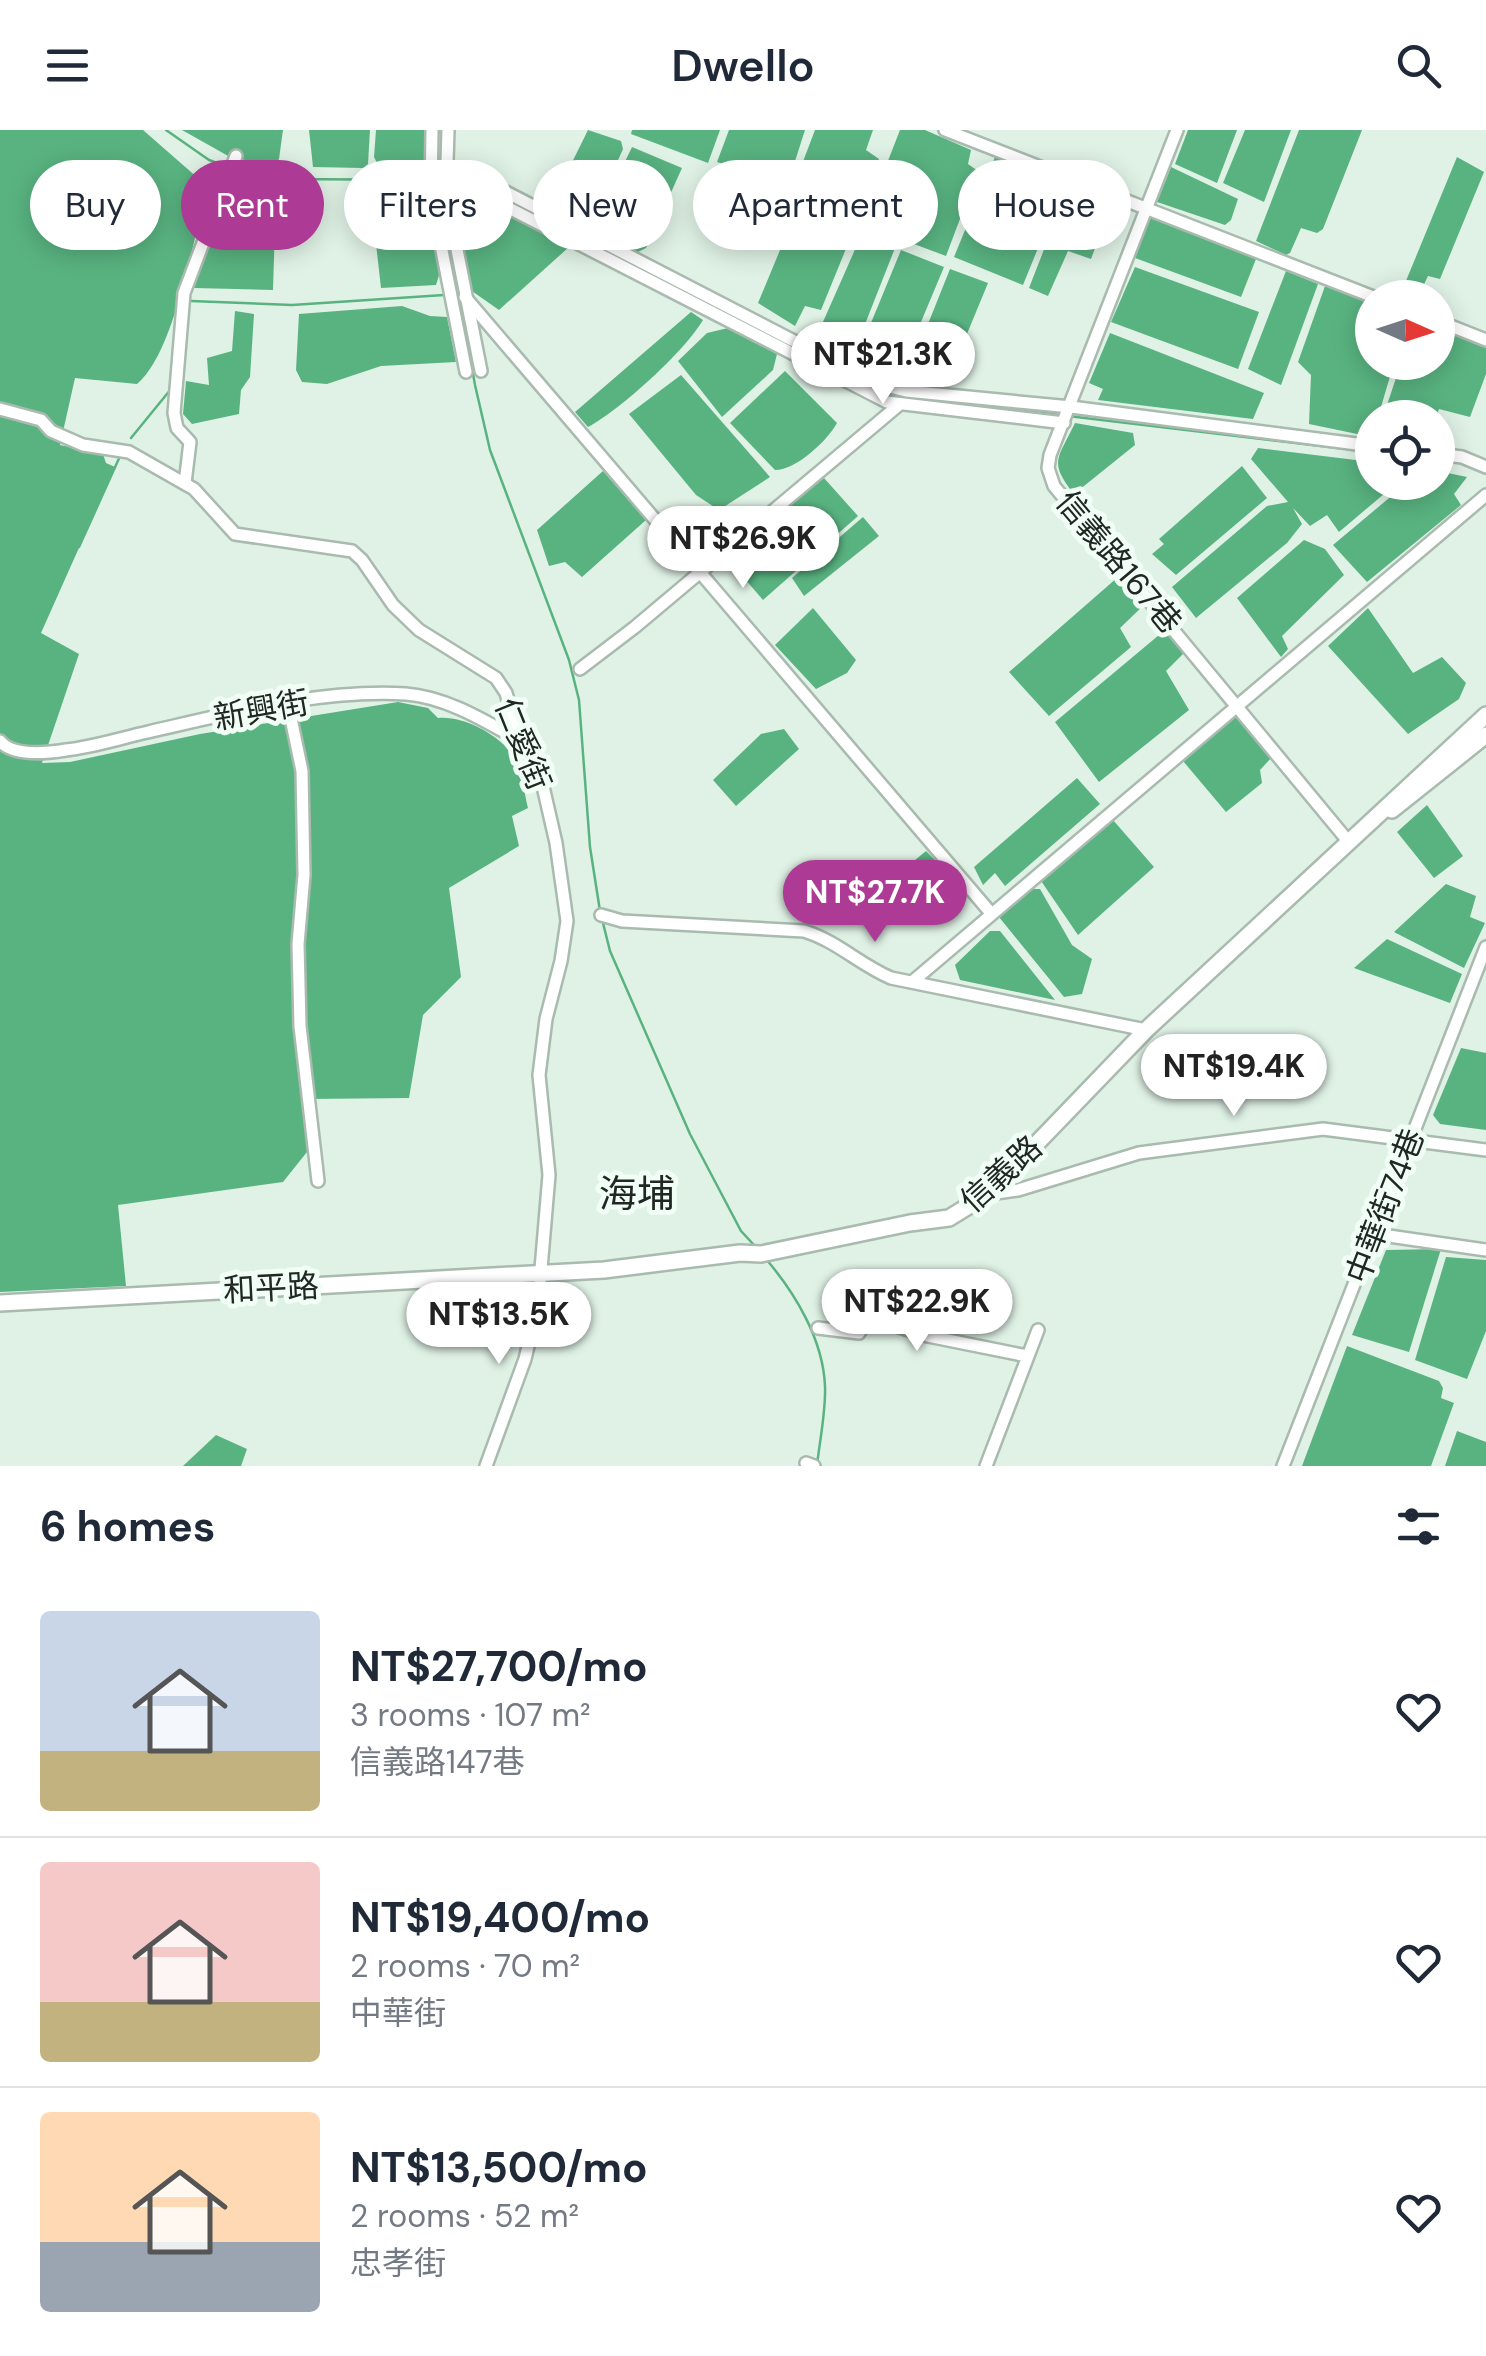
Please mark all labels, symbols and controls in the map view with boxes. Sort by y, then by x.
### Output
text: Dwello [671,36,815,95]
icon: menu [40,38,95,93]
icon: search [1391,38,1446,93]
chip: Buy [30,160,161,250]
chip: Rent [181,160,324,250]
chip: Filters [344,160,513,250]
chip: New [533,160,673,250]
chip: Apartment [693,160,938,250]
chip: House [958,160,1131,250]
north arrow [1355,280,1455,380]
map controls [1355,280,1455,500]
pin: NT$21.3K [780,322,986,407]
text: NT$21.3K [813,333,953,375]
button: locate [1355,400,1455,500]
street label: 信義路167巷 [1047,482,1191,642]
pin: NT$26.9K [640,506,846,591]
text: NT$26.9K [669,517,817,559]
street label: 新興街 [210,681,312,739]
street label: 仁愛街 [486,692,560,796]
pin: NT$27.7K [772,860,978,945]
text: NT$27.7K [805,871,945,913]
pin: NT$19.4K [1131,1034,1337,1119]
text: NT$19.4K [1163,1045,1305,1087]
street label: 中華街74巷 [1336,1123,1434,1289]
street label: 信義路 [951,1126,1051,1222]
district label: 海埔 [599,1169,675,1219]
street label: 和平路 [222,1265,320,1311]
pin: NT$22.9K [814,1269,1020,1354]
text: NT$22.9K [844,1280,990,1322]
pin: NT$13.5K [396,1282,602,1367]
text: NT$13.5K [428,1293,570,1335]
text: 6 homes [40,1499,215,1554]
icon: filters [1391,1499,1446,1554]
text: NT$27,700/mo [350,1639,648,1694]
icon: home [120,1651,240,1771]
icon: heart [1391,1684,1446,1739]
text: 3 rooms · 107 m² [350,1694,591,1736]
text: 信義路147巷 [350,1741,525,1783]
text: NT$19,400/mo [350,1890,650,1945]
icon: home [120,1902,240,2022]
icon: heart [1391,1935,1446,1990]
text: 2 rooms · 70 m² [350,1945,580,1987]
text: 中華街 [350,1992,446,2034]
text: NT$13,500/mo [350,2140,648,2195]
icon: home [120,2152,240,2272]
icon: heart [1391,2185,1446,2240]
text: 2 rooms · 52 m² [350,2195,579,2237]
text: 忠孝街 [350,2242,446,2284]

